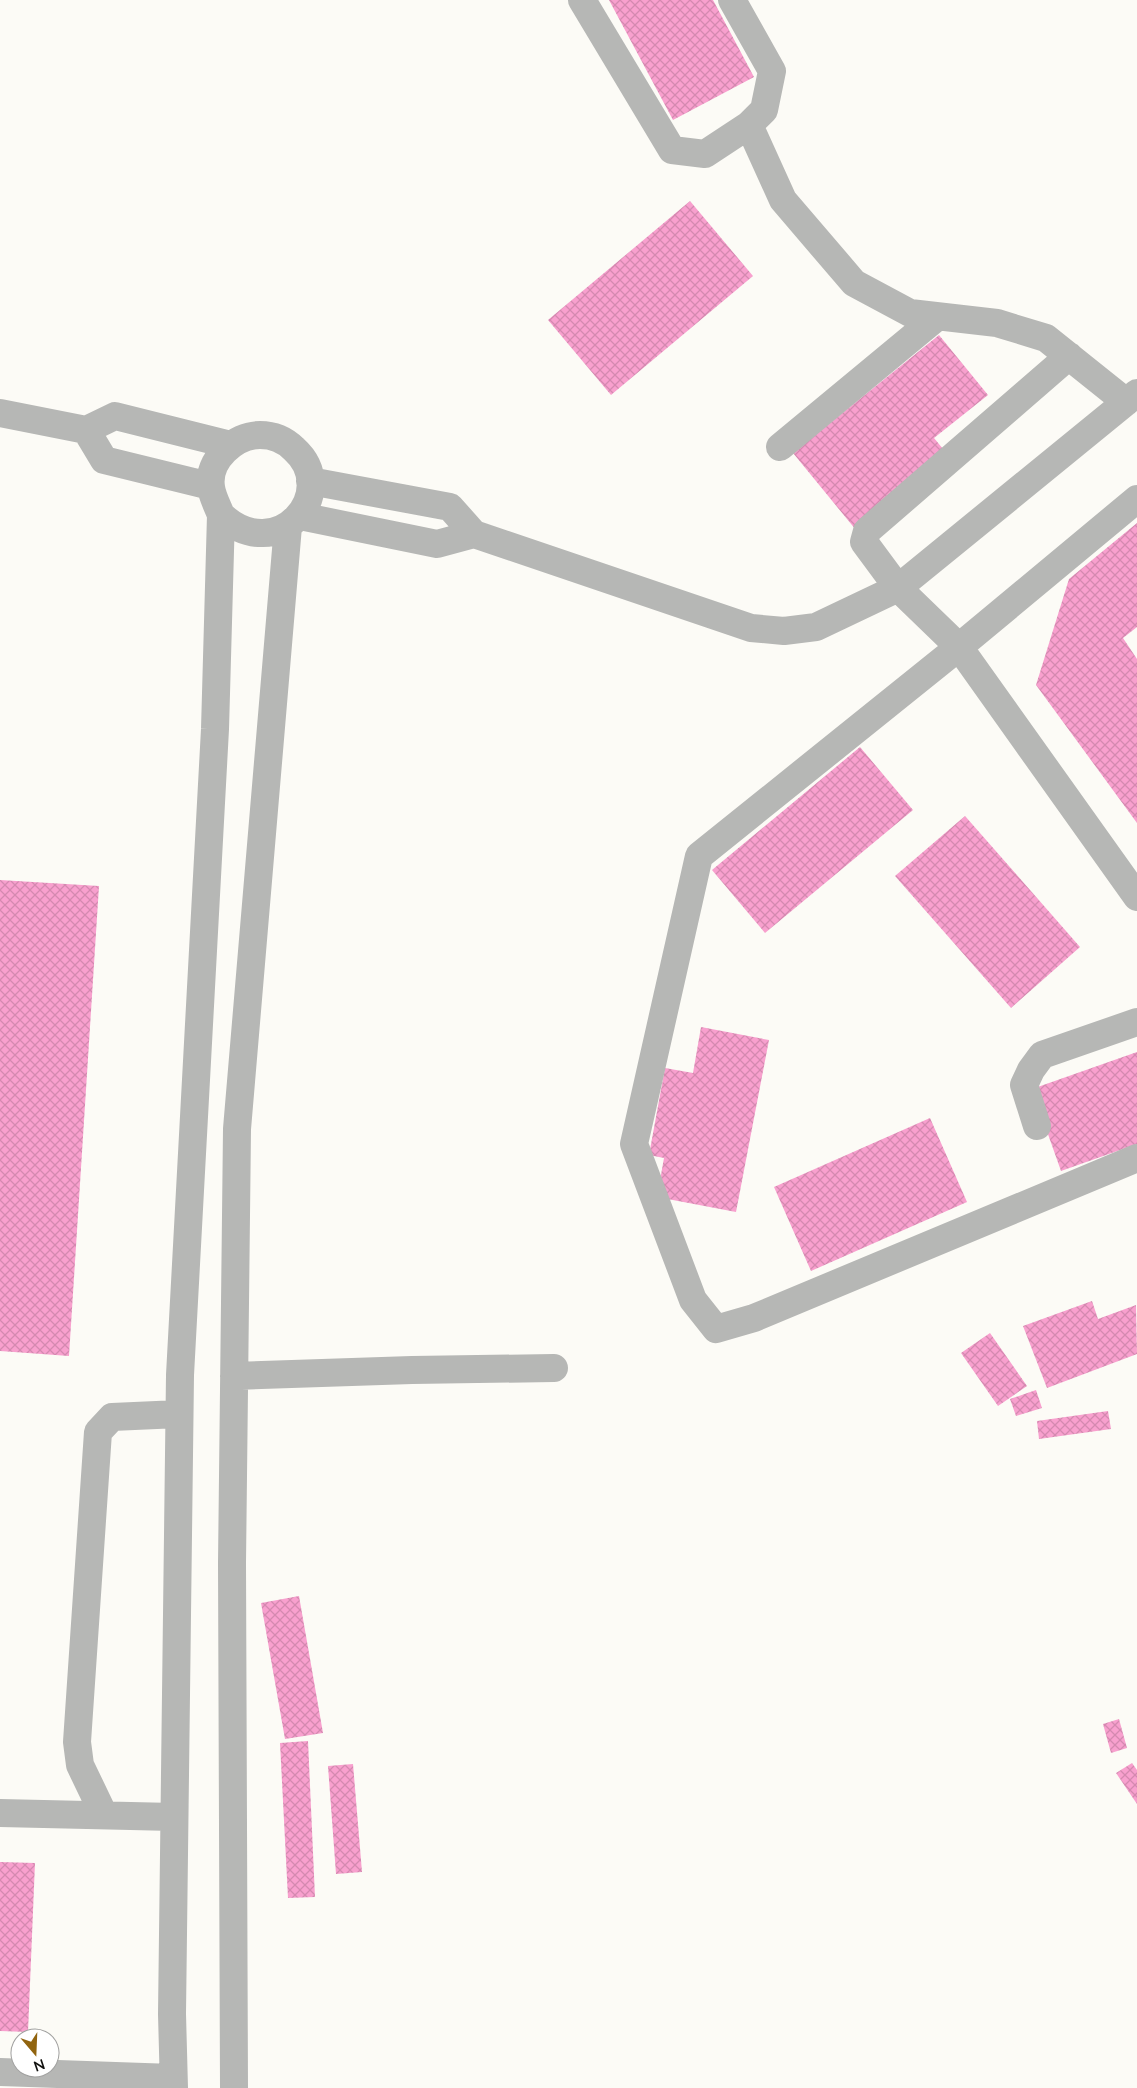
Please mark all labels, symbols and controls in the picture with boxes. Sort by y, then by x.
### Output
north arrow [10,2028,60,2078]
text: N [32,2056,47,2076]

